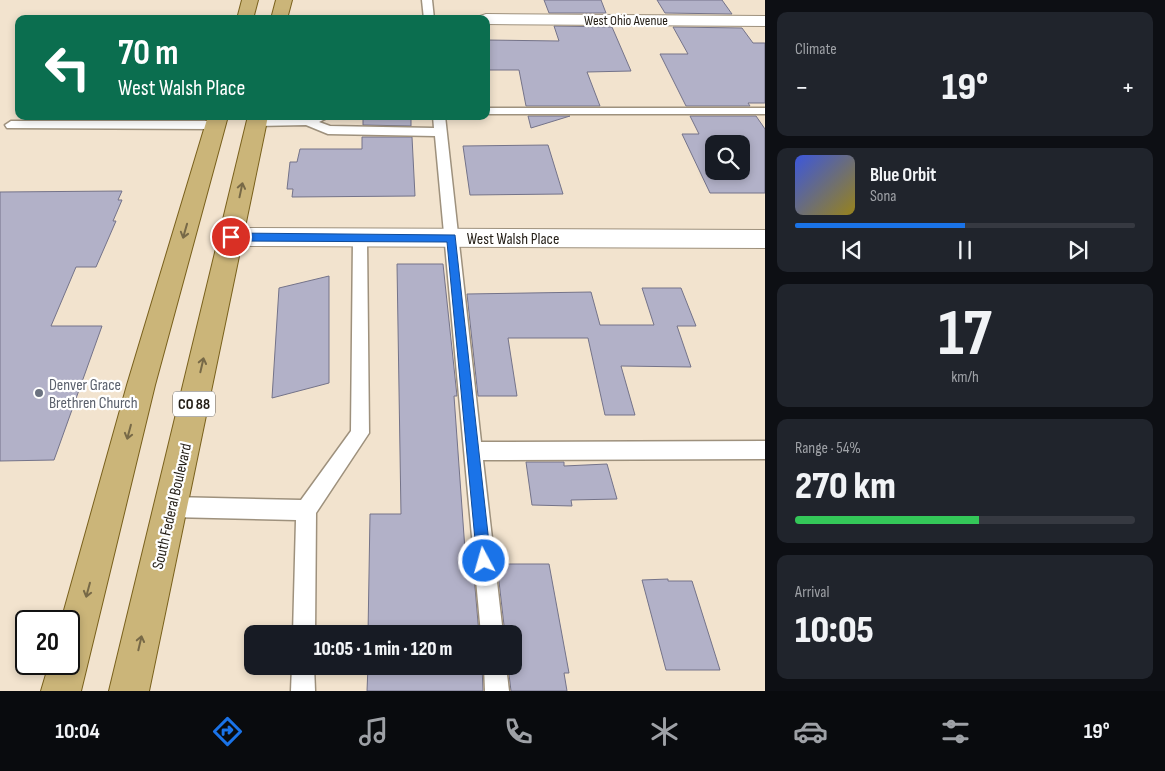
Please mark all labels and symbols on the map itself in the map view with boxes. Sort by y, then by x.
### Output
street label: West Ohio Avenue [584,12,668,29]
one-way arrow [237,182,247,198]
pin [210,216,252,258]
one-way arrow [180,222,190,238]
street label: West Walsh Place [467,230,559,249]
one-way arrow [198,358,208,374]
place label: Denver Grace Brethren Church [49,376,138,413]
marker: Denver Grace Brethren Church [33,387,45,399]
road number: CO 88 [173,392,215,416]
one-way arrow [124,424,133,440]
street label: South Federal Boulevard [149,441,196,571]
position arrow [457,534,509,586]
one-way arrow [83,581,92,597]
speed limit sign: 20 [15,610,80,675]
one-way arrow [136,636,145,652]

